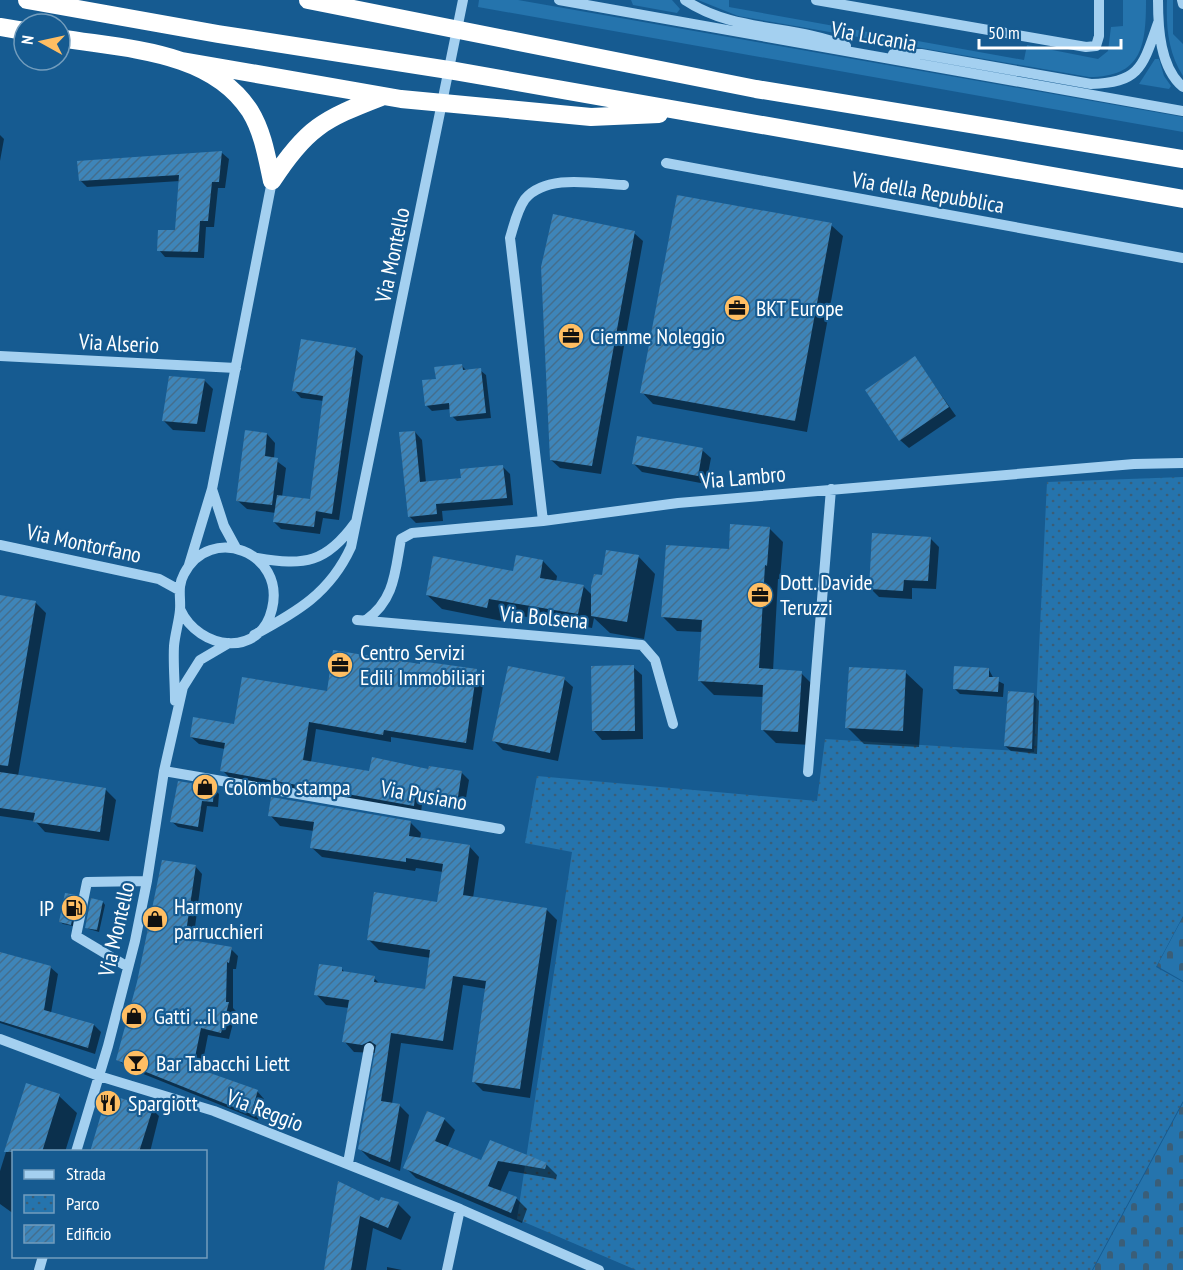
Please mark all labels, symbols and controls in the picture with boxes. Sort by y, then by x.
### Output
north arrow [12,12,72,72]
scale bar [979,12,1122,50]
street label: Via Lucania [828,15,919,57]
text: 50 m [988,21,1020,44]
text: N [17,34,38,46]
street label: Via della Repubblica [849,165,1006,219]
street label: Via Montello [368,205,416,306]
office icon: BKT Europe [722,293,752,323]
place label: BKT Europe [756,294,844,322]
office icon: Ciemme Noleggio [556,321,586,351]
place label: Ciemme Noleggio [590,322,725,350]
street label: Via Alserio [77,327,160,359]
street label: Via Lambro [698,459,787,495]
street label: Via Montorfano [23,517,144,569]
place label: Dott. Davide Teruzzi [780,568,873,621]
office icon: Dott. Davide Teruzzi [745,580,775,610]
street label: Via Bolsena [498,599,589,635]
place label: Centro Servizi Edili Immobiliari [360,638,485,691]
office icon: Centro Servizi Edili Immobiliari [325,650,355,680]
shop icon: Colombo stampa [190,772,220,802]
place label: Colombo stampa [224,773,351,801]
street label: Via Pusiano [378,773,470,816]
street label: Via Montello [91,879,140,980]
place label: Harmony parrucchieri [174,892,264,945]
fuel station icon: IP [59,893,89,923]
place label: IP [39,894,54,922]
shop icon: Harmony parrucchieri [140,904,170,934]
shop icon: Gatti ...il pane [119,1001,149,1031]
place label: Gatti ...il pane [154,1002,258,1030]
bar icon: Bar Tabacchi Liett [121,1048,151,1078]
place label: Bar Tabacchi Liett [156,1049,290,1077]
street label: Via Reggio [222,1082,308,1137]
restaurant icon: Spargiott [93,1088,123,1118]
place label: Spargiott [128,1089,198,1117]
legend [12,1150,207,1258]
text: Strada [66,1162,106,1185]
text: Parco [66,1192,100,1215]
text: Edificio [66,1222,112,1245]

